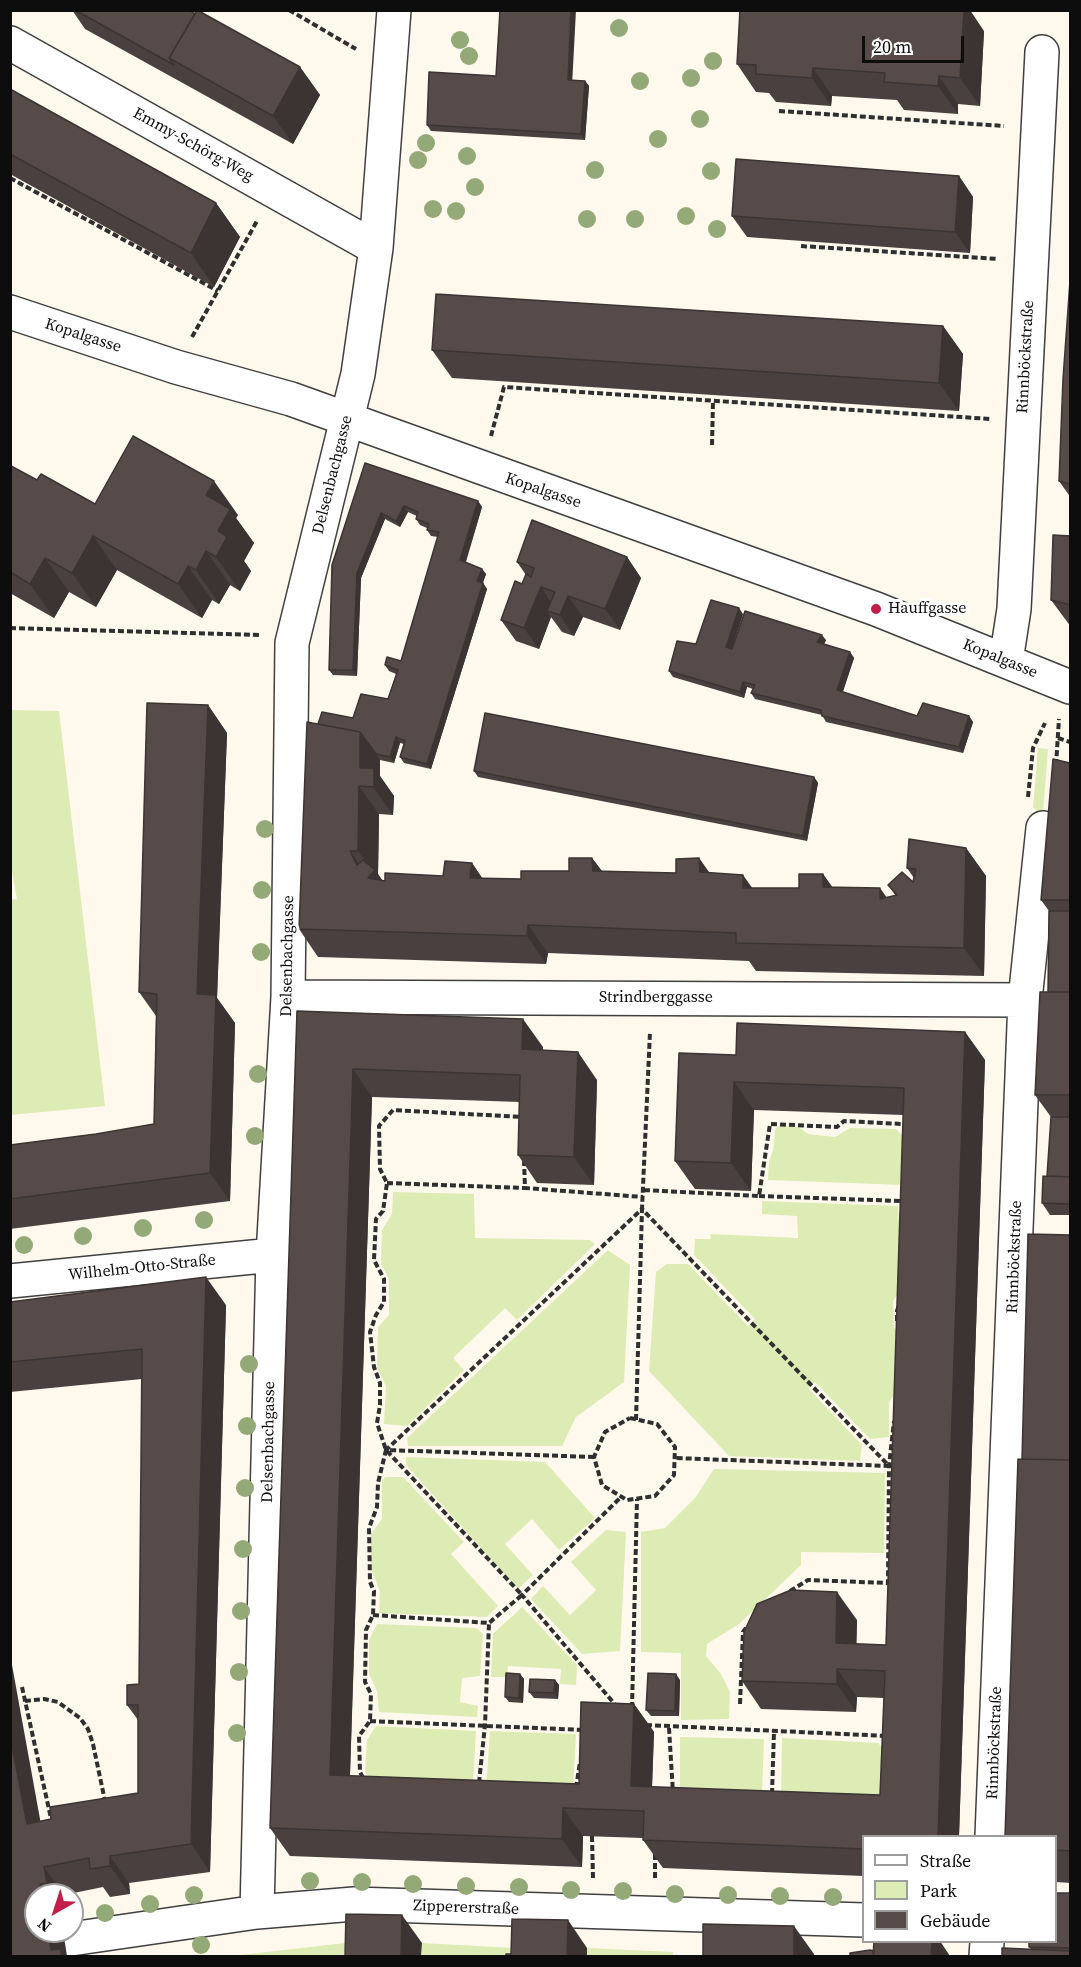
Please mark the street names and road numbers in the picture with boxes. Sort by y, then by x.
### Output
street label: Emmy-Schörg-Weg [129,104,257,186]
street label: Rinnböckstraße [1013,300,1039,414]
street label: Kopalgasse [42,315,124,357]
street label: Delsenbachgasse [309,414,357,536]
street label: Kopalgasse [502,469,584,513]
street label: Kopalgasse [960,635,1040,683]
street label: Delsenbachgasse [277,895,299,1017]
street label: Strindberggasse [599,988,713,1008]
street label: Rinnböckstraße [1003,1200,1027,1314]
street label: Wilhelm-Otto-Straße [67,1251,217,1285]
street label: Delsenbachgasse [258,1381,280,1503]
street label: Rinnböckstraße [983,1686,1007,1800]
street label: Zippererstraße [413,1897,519,1919]

